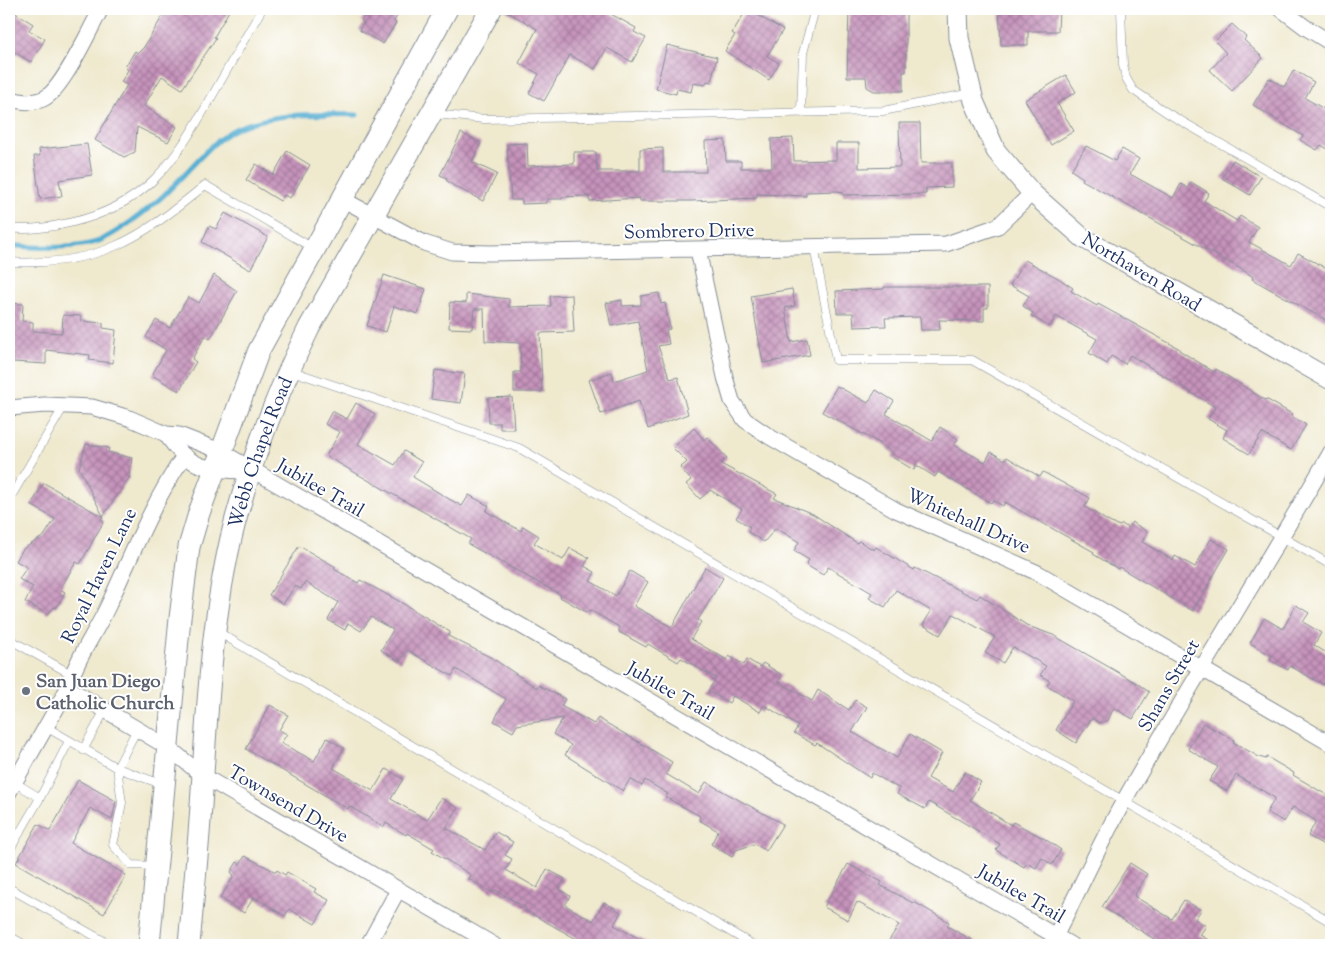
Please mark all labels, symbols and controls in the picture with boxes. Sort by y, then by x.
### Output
street label: Sombrero Drive [623,218,755,247]
street label: Northaven Road [1076,227,1206,320]
street label: Webb Chapel Road [223,373,301,532]
street label: Jubilee Trail [270,453,369,525]
street label: Whitehall Drive [902,483,1034,562]
street label: Royal Haven Lane [56,504,145,648]
street label: Shans Street [1133,634,1208,738]
street label: Jubilee Trail [620,656,719,728]
place label: San Juan Diego Catholic Church [36,669,175,718]
marker: San Juan Diego Catholic Church [20,685,32,697]
street label: Townsend Drive [223,760,353,851]
street label: Jubilee Trail [971,859,1070,931]

